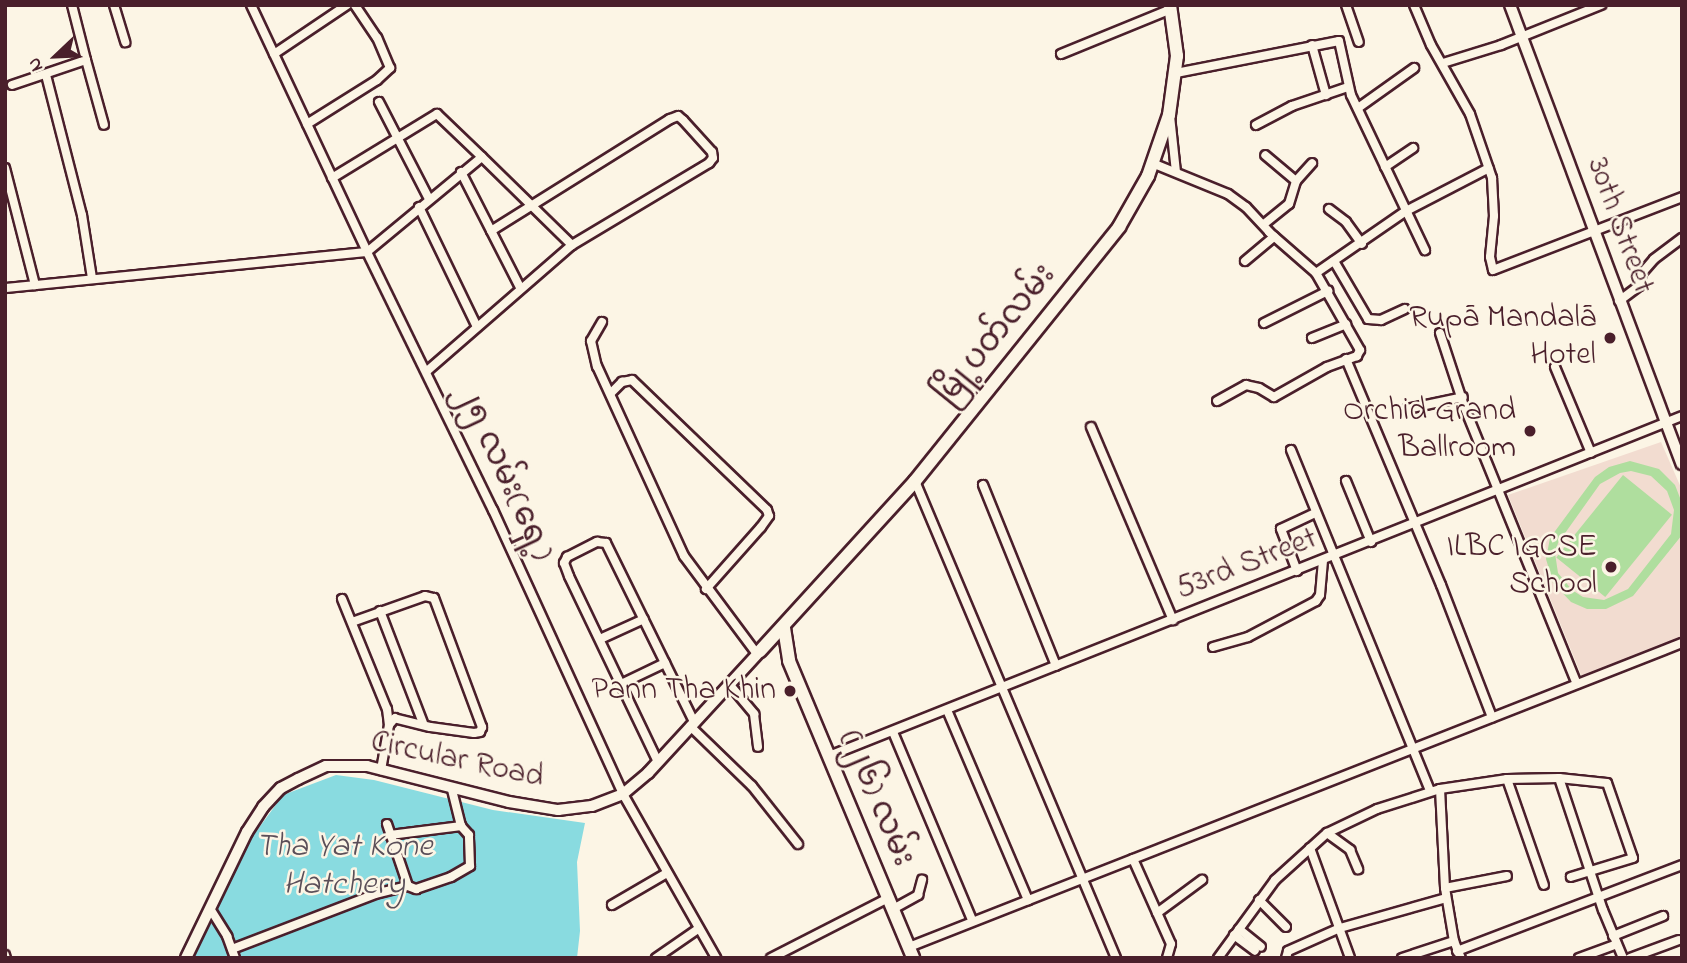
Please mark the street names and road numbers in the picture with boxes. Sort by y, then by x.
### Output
street label: 30th Street [1577,153,1661,299]
street label: မြို့ပတ်လမ်း [928,258,1066,414]
street label: ၂၅ လမ်း(ရှေ့) [444,378,560,568]
street label: 53rd Street [1171,521,1323,609]
street label: Circular Road [367,724,547,798]
street label: (၂၆) လမ်း [829,725,921,873]

